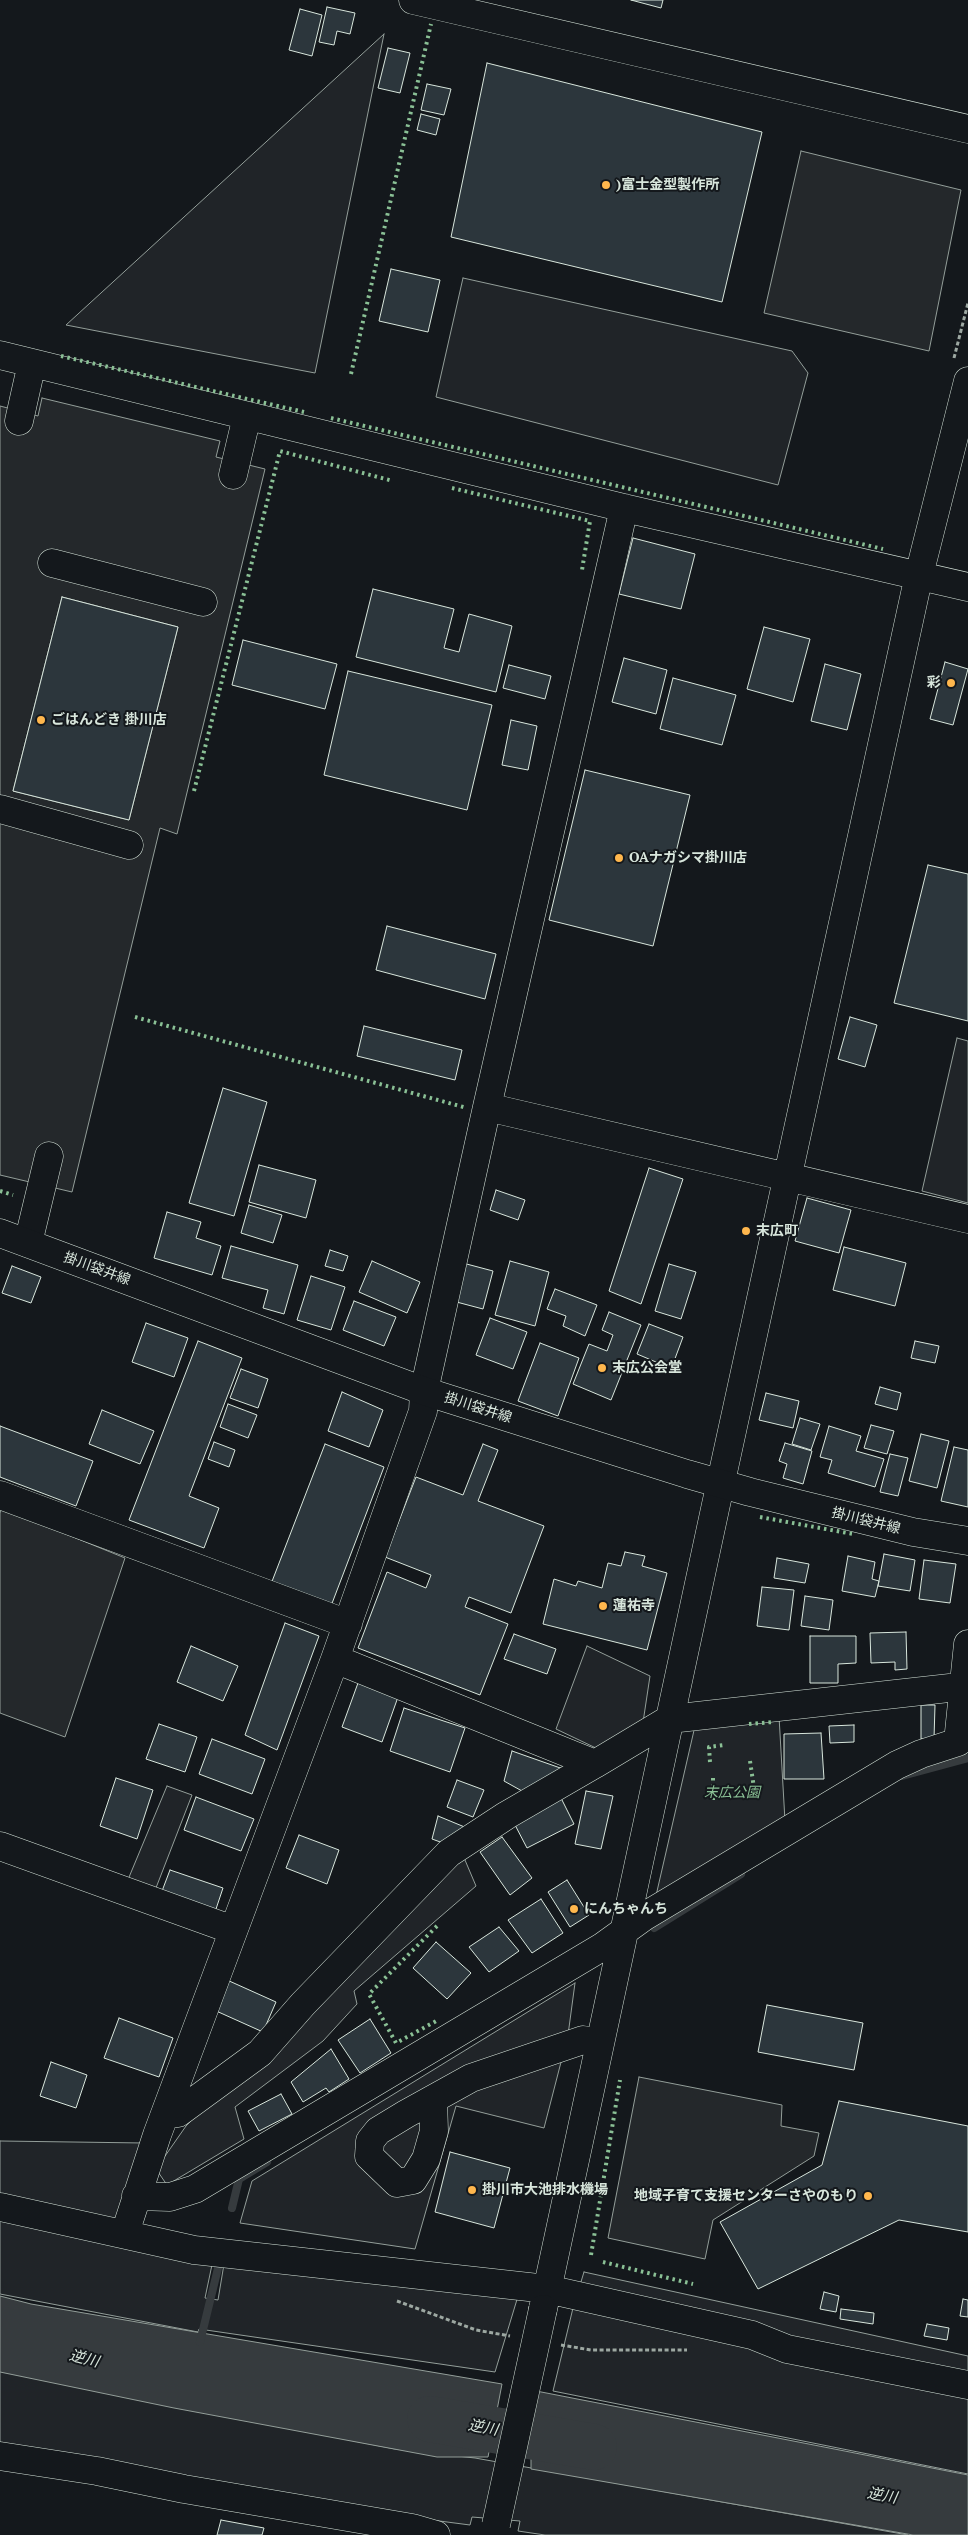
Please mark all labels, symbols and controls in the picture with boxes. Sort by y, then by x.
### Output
place label: )富士金型製作所 [616,177,719,193]
marker: )富士金型製作所 [600,179,612,191]
place label: 彩 [927,675,941,691]
marker: 彩 [945,677,957,689]
place label: ごはんどき 掛川店 [51,712,167,728]
marker: ごはんどき 掛川店 [35,714,47,726]
place label: OAナガシマ掛川店 [629,850,747,866]
marker: OAナガシマ掛川店 [613,852,625,864]
place label: 末広町 [756,1223,798,1239]
marker: 末広町 [740,1225,752,1237]
street label: 掛川袋井線 [61,1249,133,1289]
place label: 末広公会堂 [612,1360,682,1376]
marker: 末広公会堂 [596,1362,608,1374]
street label: 掛川袋井線 [442,1389,514,1427]
street label: 掛川袋井線 [830,1504,902,1538]
place label: 蓮祐寺 [613,1598,655,1614]
marker: 蓮祐寺 [597,1600,609,1612]
park label: 末広公園 [704,1785,760,1801]
place label: にんちゃんち [584,1901,668,1917]
marker: にんちゃんち [568,1903,580,1915]
place label: 掛川市大池排水機場 [482,2182,608,2198]
marker: 掛川市大池排水機場 [466,2184,478,2196]
place label: 地域子育て支援センターさやのもり [634,2188,858,2204]
marker: 地域子育て支援センターさやのもり [862,2190,874,2202]
water label: 逆川 [67,2347,101,2371]
water label: 逆川 [467,2417,499,2439]
water label: 逆川 [866,2485,898,2507]

